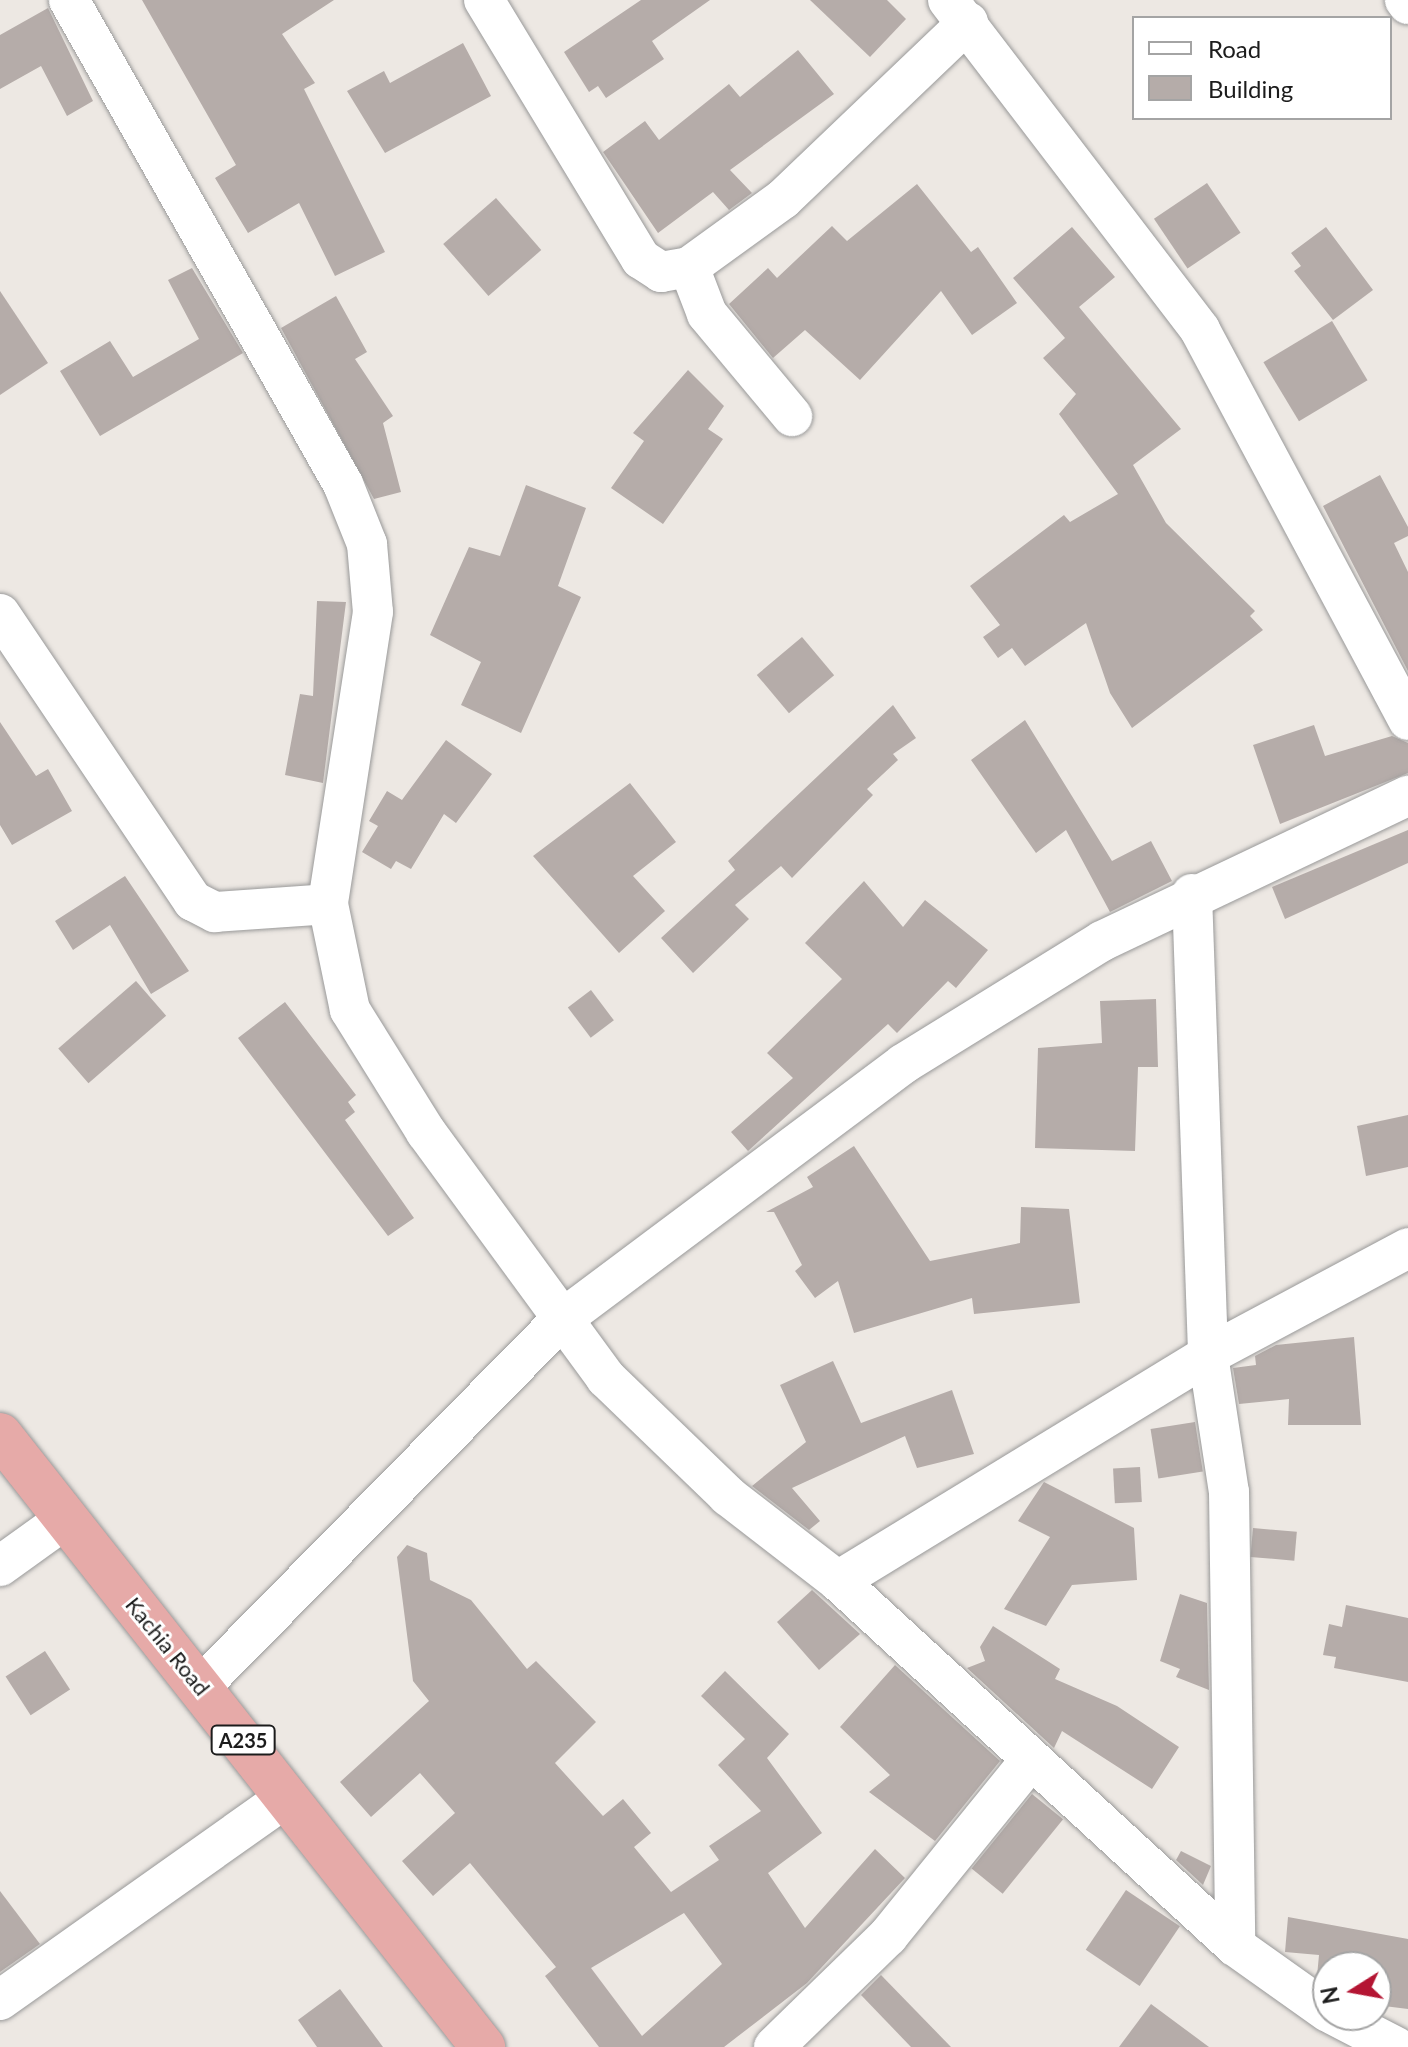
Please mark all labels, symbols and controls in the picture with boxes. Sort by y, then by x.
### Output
legend [1132,16,1392,120]
text: Road [1208,34,1261,63]
text: Building [1208,74,1293,103]
street label: Kachia Road [120,1592,216,1700]
road number: A235 [209,1724,277,1756]
north arrow [1312,1951,1392,2031]
text: N [1315,1984,1345,2006]

